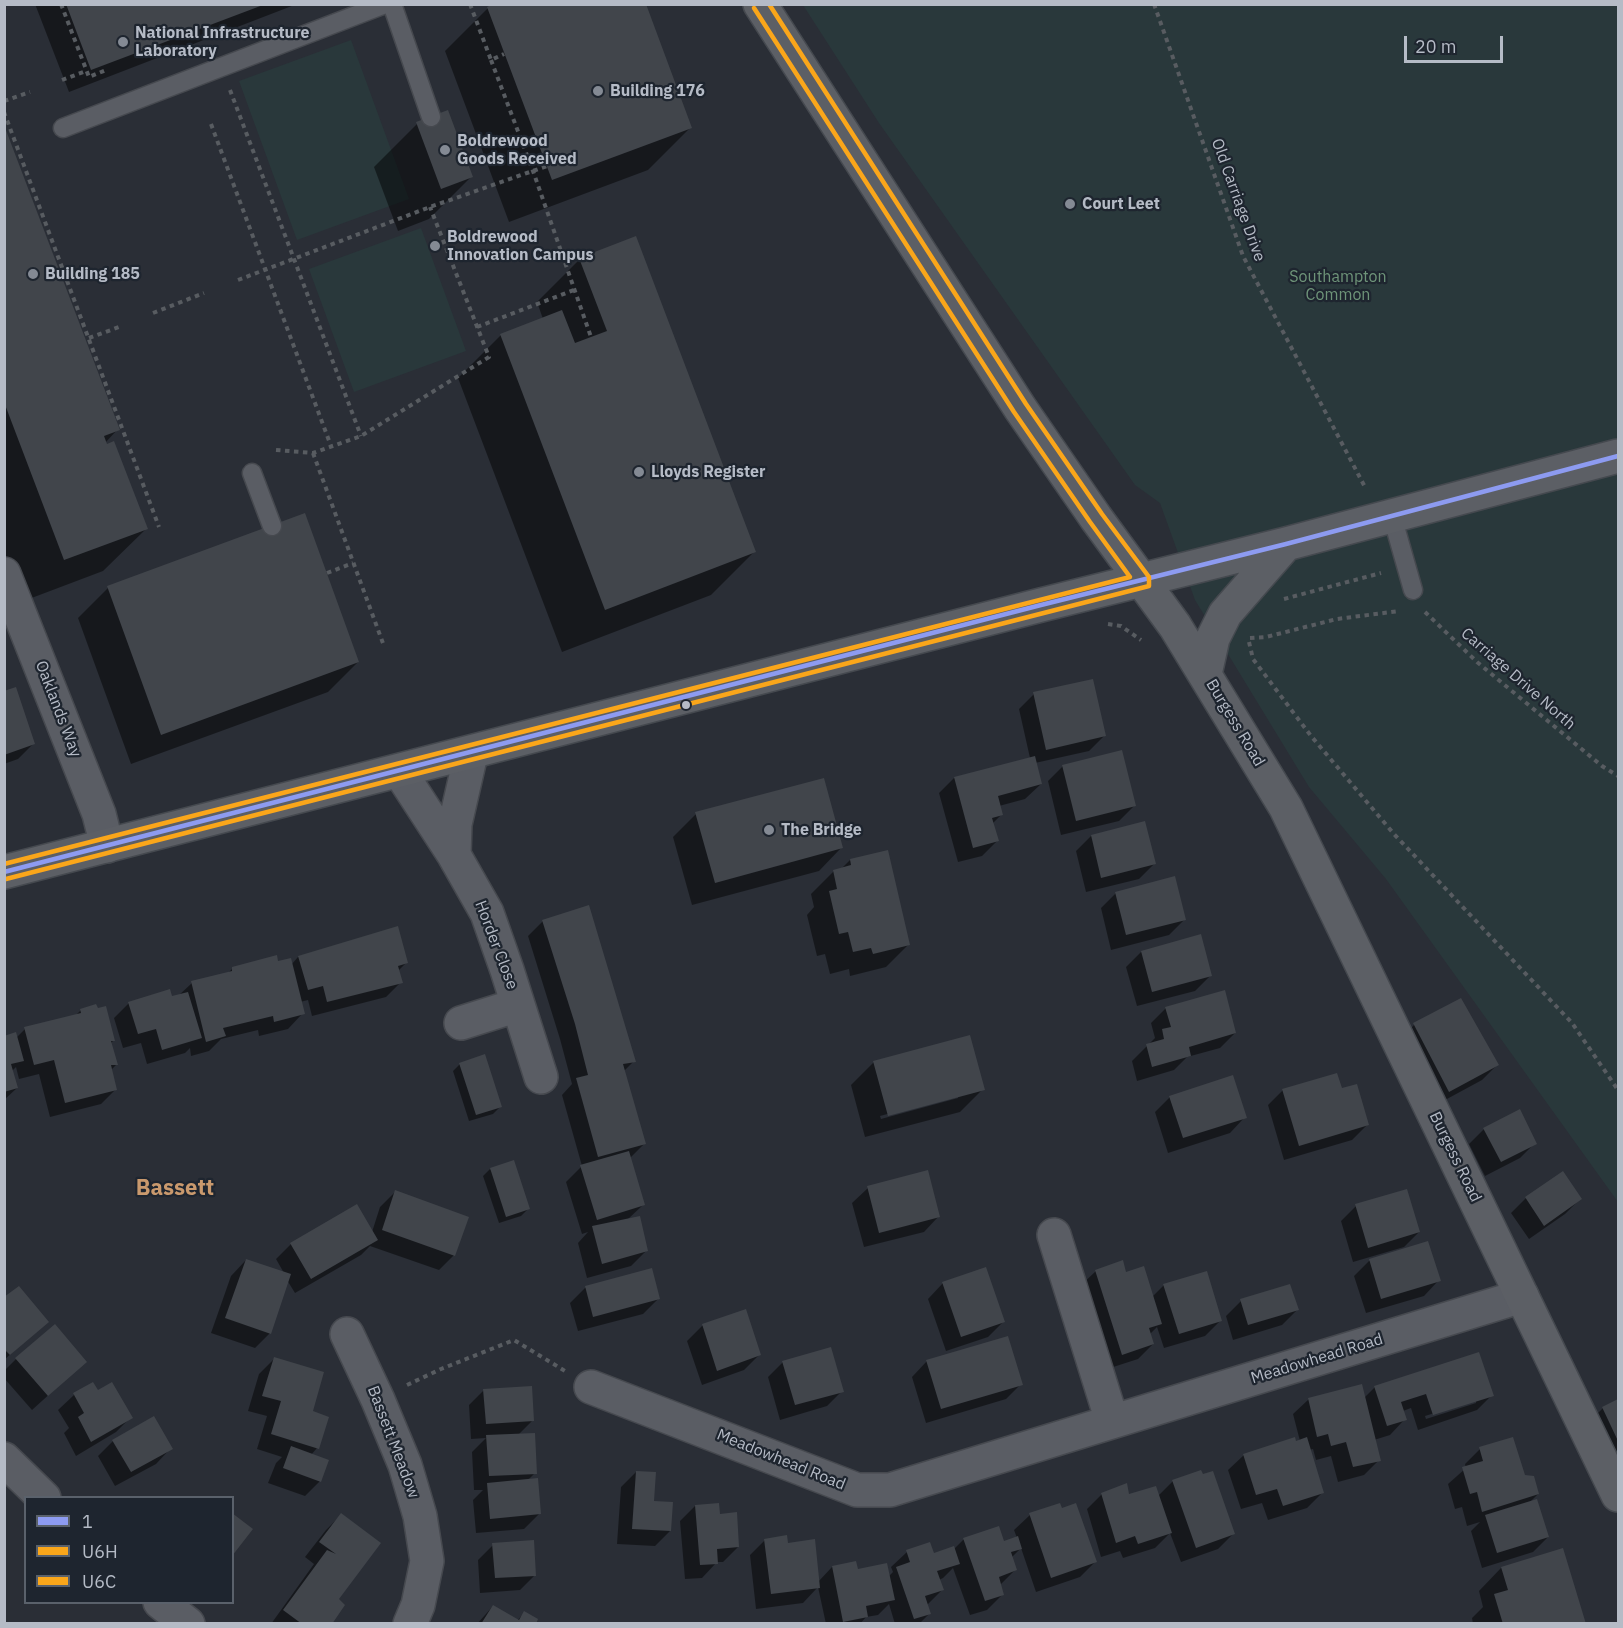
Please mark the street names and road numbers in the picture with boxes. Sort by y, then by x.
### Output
street label: Old Carriage Drive [1207,136,1269,264]
street label: Carriage Drive North [1457,624,1579,734]
street label: Oaklands Way [31,658,85,760]
street label: Burgess Road [1201,676,1269,770]
street label: Horder Close [470,898,522,992]
street label: Burgess Road [1425,1109,1485,1205]
street label: Meadowhead Road [1249,1330,1385,1388]
street label: Bassett Meadow [363,1383,423,1501]
street label: Meadowhead Road [714,1425,848,1495]

